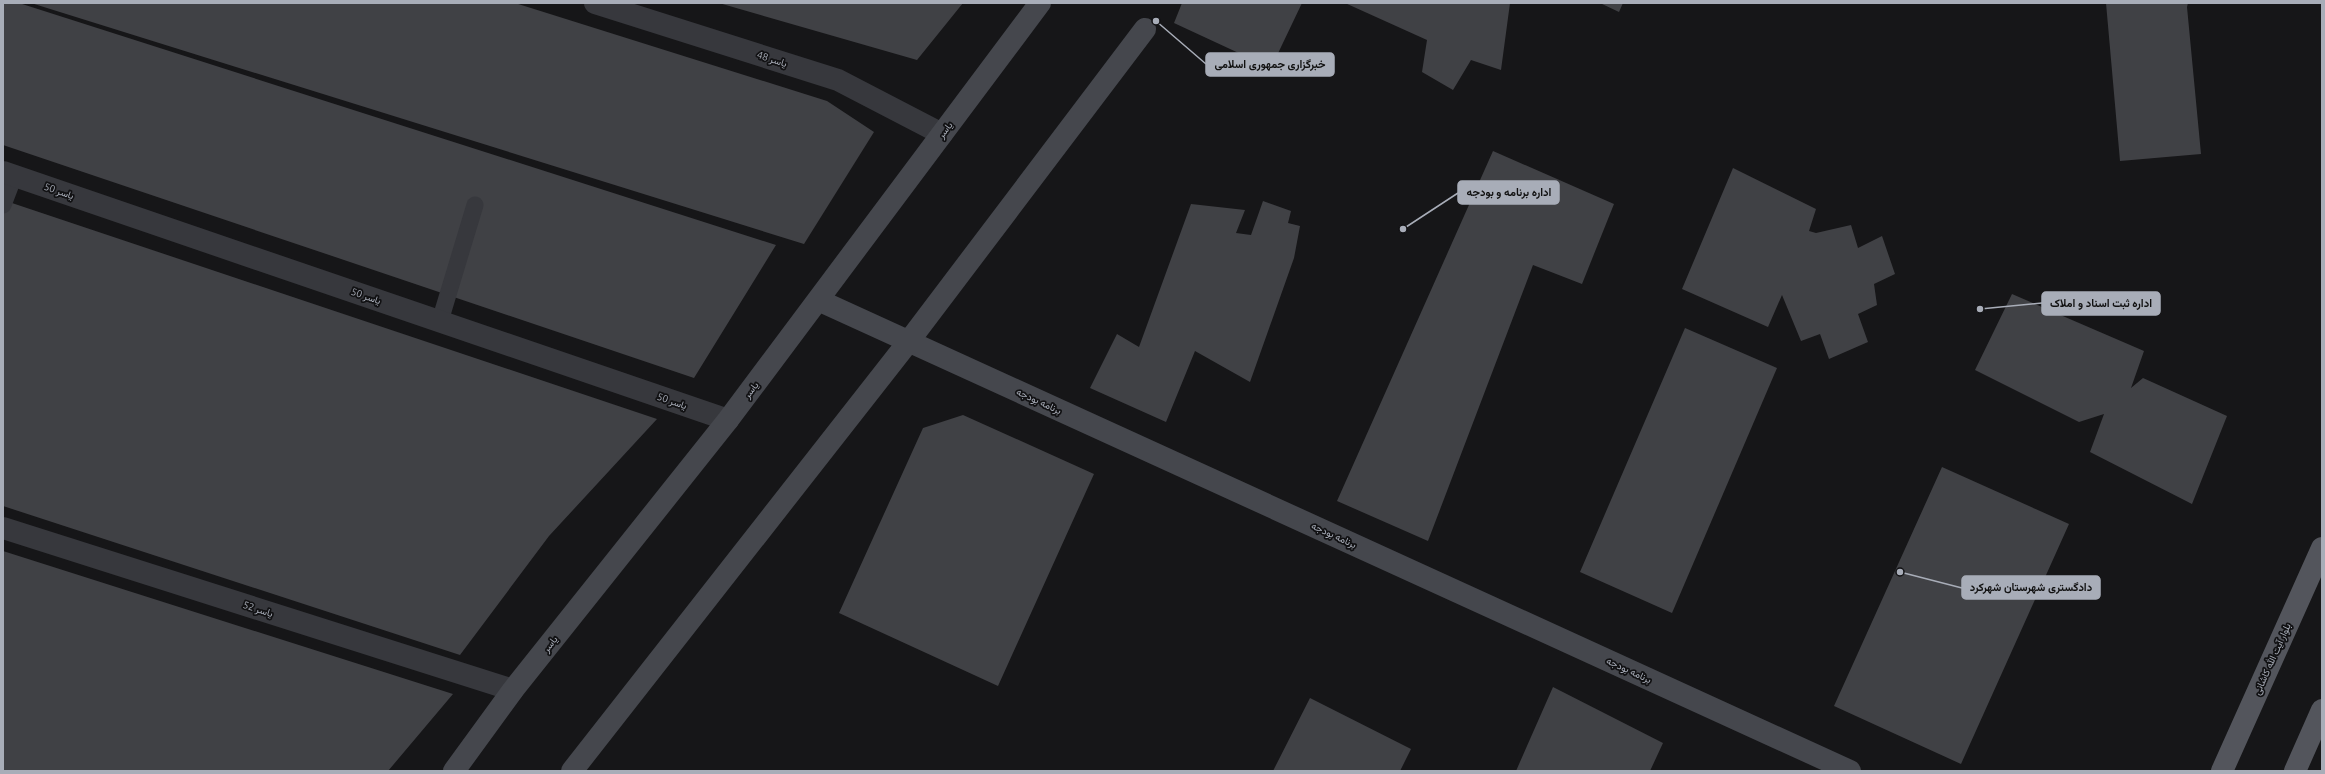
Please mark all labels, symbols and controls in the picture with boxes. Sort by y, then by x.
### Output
street label: یاسر 48 [755,49,788,70]
callout: خبرگزاری جمهوری اسلامی [1206,53,1334,76]
text: خبرگزاری جمهوری اسلامی [1214,58,1326,71]
street label: یاسر [935,120,955,142]
street label: یاسر 50 [42,181,75,202]
callout: اداره برنامه و بودجه [1458,181,1559,204]
text: اداره برنامه و بودجه [1467,186,1552,199]
street label: یاسر 50 [349,286,382,307]
callout: اداره ثبت اسناد و املاک [2042,292,2160,315]
text: اداره ثبت اسناد و املاک [2050,297,2152,310]
street label: یاسر [741,380,761,402]
street label: برنامه بودجه [1014,386,1063,417]
street label: یاسر 50 [655,391,688,412]
street label: برنامه بودجه [1309,520,1358,551]
callout: دادگستری شهرستان شهرکرد [1962,576,2100,599]
text: دادگستری شهرستان شهرکرد [1970,581,2093,594]
street label: یاسر 52 [241,599,274,620]
street label: بلوار آیت الله کاشانی [2251,621,2294,697]
street label: یاسر [540,634,561,656]
street label: برنامه بودجه [1604,655,1653,686]

